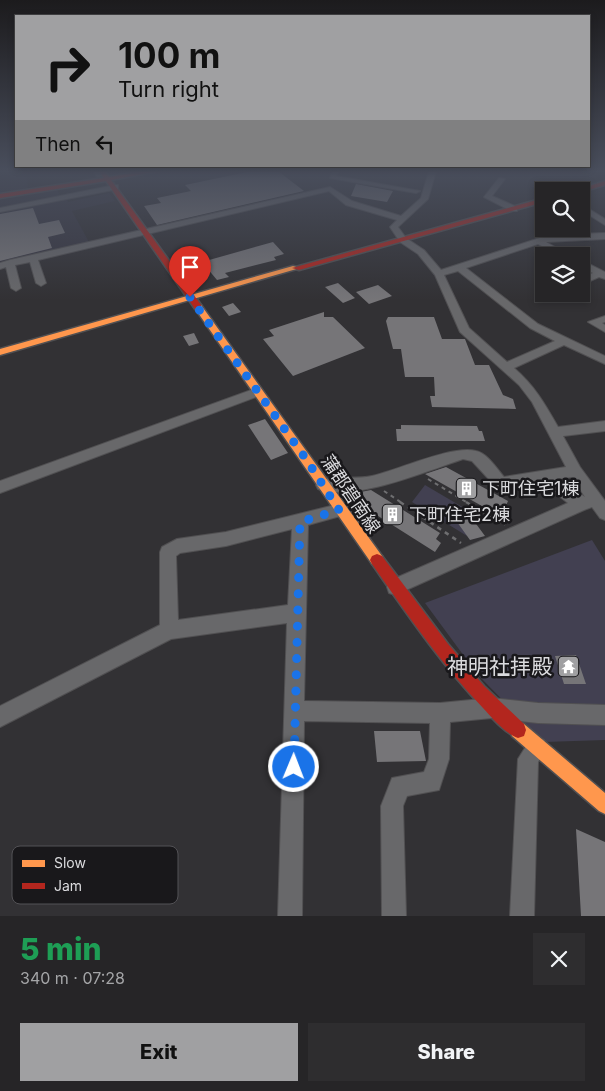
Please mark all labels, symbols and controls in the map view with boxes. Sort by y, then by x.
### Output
text: 100 m [118,34,221,76]
icon: right [35,35,100,100]
text: Turn right [118,76,219,102]
icon: left [91,130,119,158]
text: Then [35,133,81,156]
map controls [535,182,590,302]
button: search [535,182,590,237]
pin [169,246,211,297]
button: layers [535,247,590,302]
icon: arrive [176,253,204,281]
street label: 蒲郡碧南線 [317,451,385,537]
building icon: 下町住宅1棟 [454,476,478,500]
place label: 下町住宅1棟 [482,478,579,499]
building icon: 下町住宅2棟 [381,502,405,526]
place label: 下町住宅2棟 [409,504,510,525]
place label: 神明社拝殿 [447,654,552,679]
temple icon: 神明社拝殿 [556,654,580,678]
position arrow [267,740,319,792]
legend [12,846,178,904]
text: Slow [54,854,86,871]
text: Jam [54,877,82,894]
text: 5 min [20,931,102,967]
button: close [533,933,585,985]
text: 340 m · 07:28 [20,968,125,988]
button: Exit [20,1023,298,1081]
button: Share [308,1023,585,1081]

